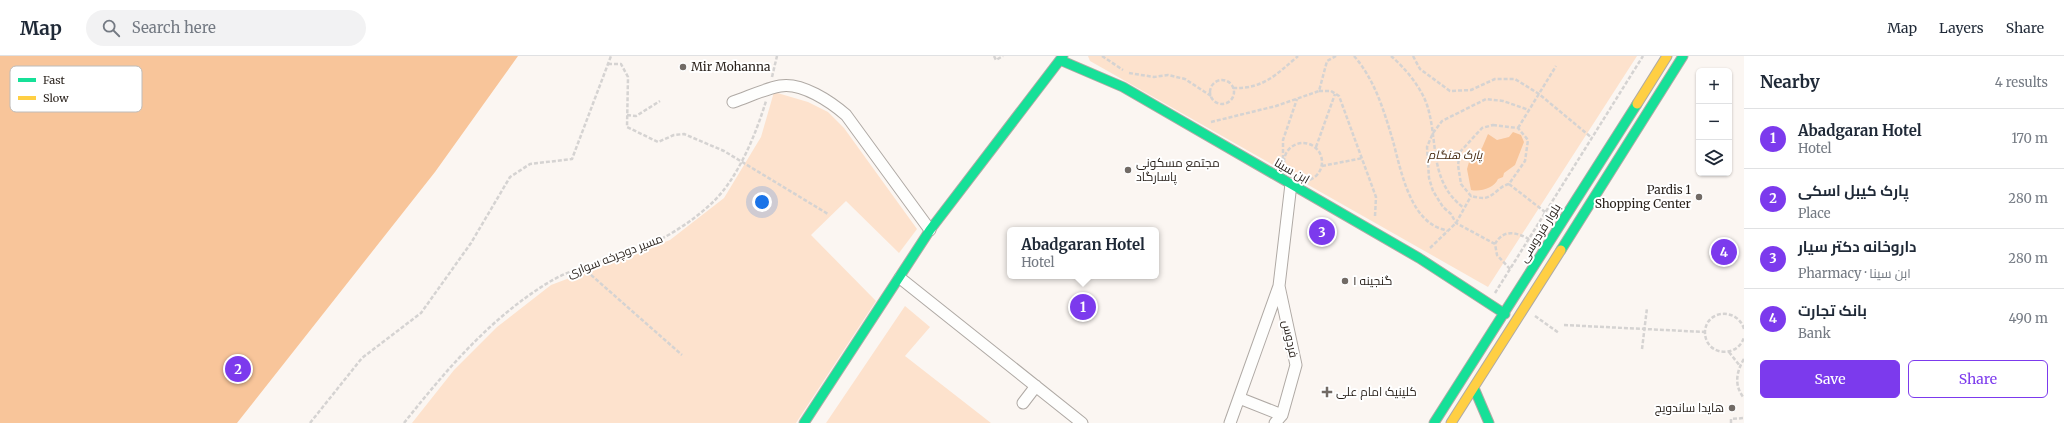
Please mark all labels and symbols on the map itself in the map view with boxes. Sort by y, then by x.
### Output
place label: Mir Mohanna [691,59,771,74]
marker: Mir Mohanna [678,62,688,72]
legend [10,66,142,112]
text: Fast [43,73,66,87]
text: Slow [43,91,69,105]
park label: پارک هنگام [1427,147,1483,163]
place label: مجتمع مسکونی پاسارگاد [1136,155,1220,186]
street label: ابن سینا [1272,155,1313,187]
marker: مجتمع مسکونی پاسارگاد [1123,165,1133,175]
place label: Pardis 1 Shopping Center [1595,182,1692,211]
your location [752,192,772,212]
marker: Pardis 1 Shopping Center [1694,192,1704,202]
street label: بلوار فردوسی [1516,200,1564,265]
pin: 3 [1309,217,1335,247]
street label: مسیر دوچرخه سواری [565,230,665,283]
pin: 4 [1711,237,1737,267]
place label: گنجینه ۱ [1353,273,1392,288]
marker: گنجینه ۱ [1340,276,1350,286]
pin: 1 [1070,292,1096,322]
street label: فردوس [1279,319,1302,359]
pin: 2 [225,354,251,384]
place label: کلینیک امام علی [1336,384,1417,400]
marker: کلینیک امام علی [1321,386,1333,398]
place label: هایدا ساندویچ [1655,400,1724,416]
marker: هایدا ساندویچ [1727,403,1737,413]

